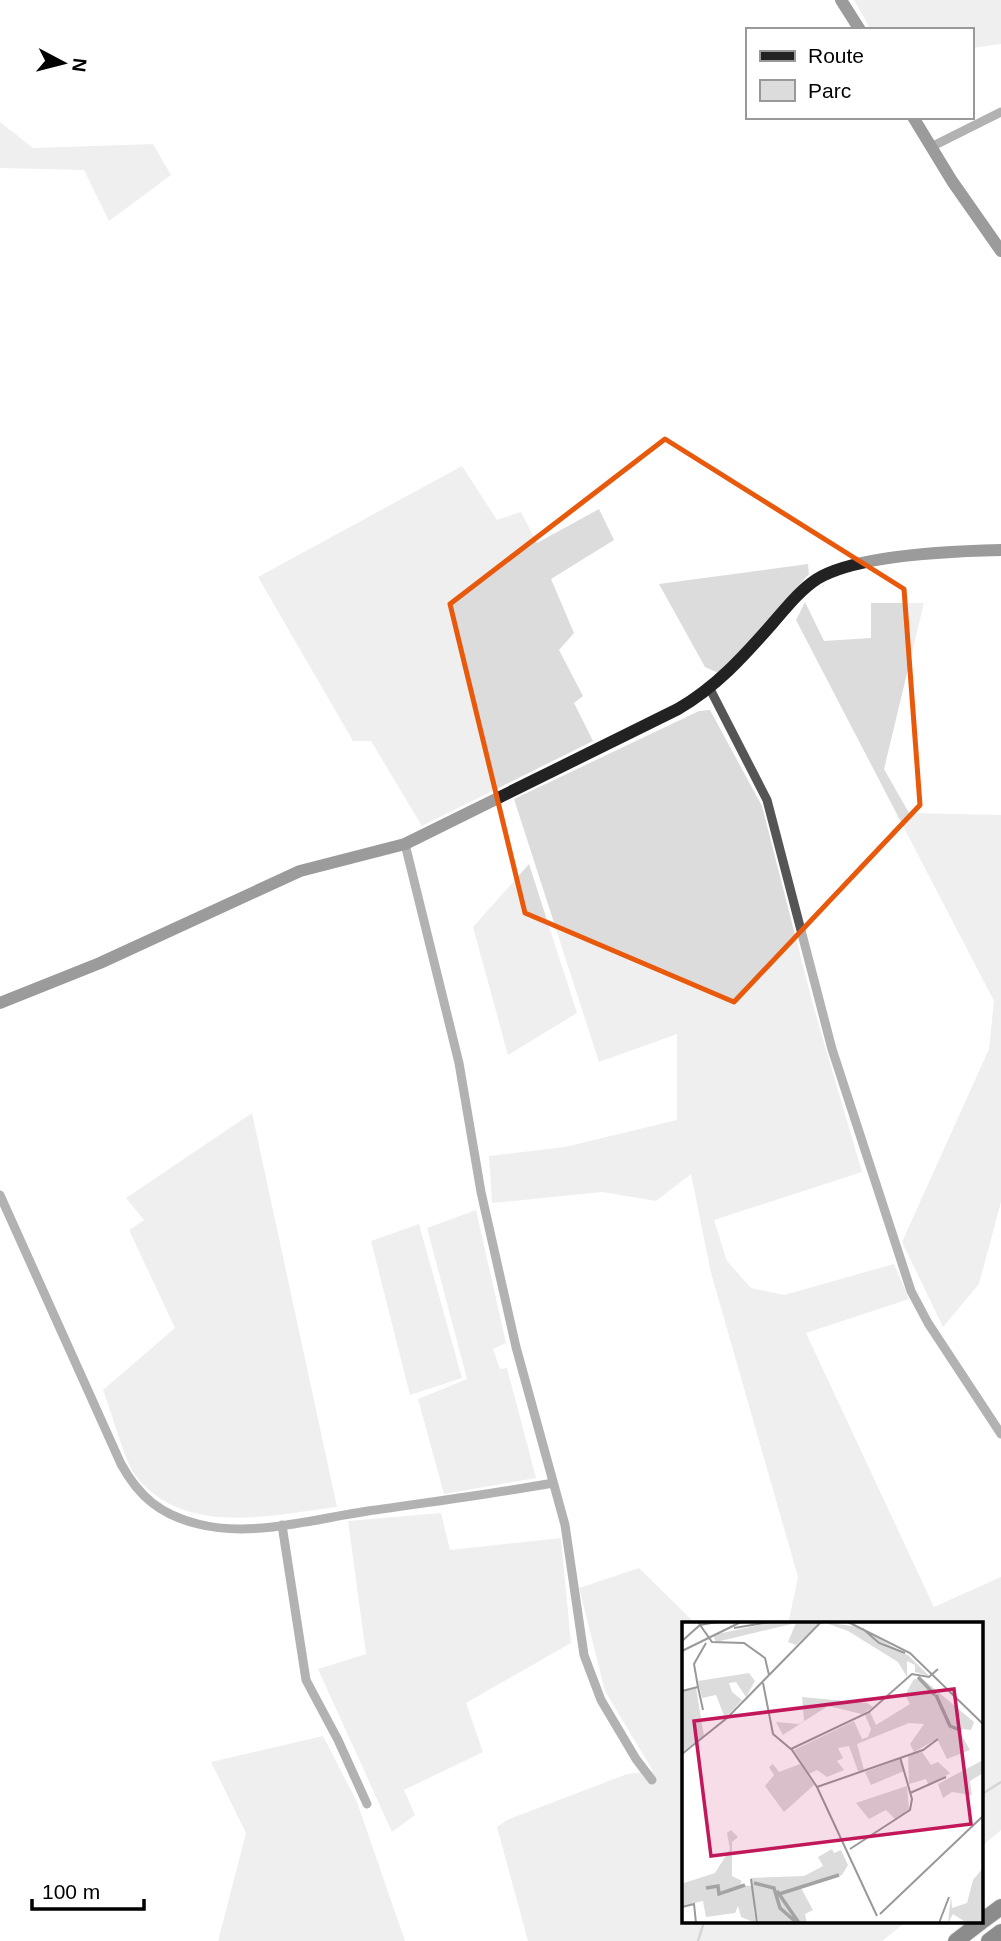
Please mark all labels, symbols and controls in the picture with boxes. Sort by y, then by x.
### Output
north arrow [28,28,98,98]
legend [746,28,973,119]
text: Route [808,44,864,67]
text: N [68,57,91,73]
text: Parc [808,79,851,102]
inset map [682,1622,984,1924]
scale bar [32,1868,144,1912]
text: 100 m [42,1880,100,1903]

